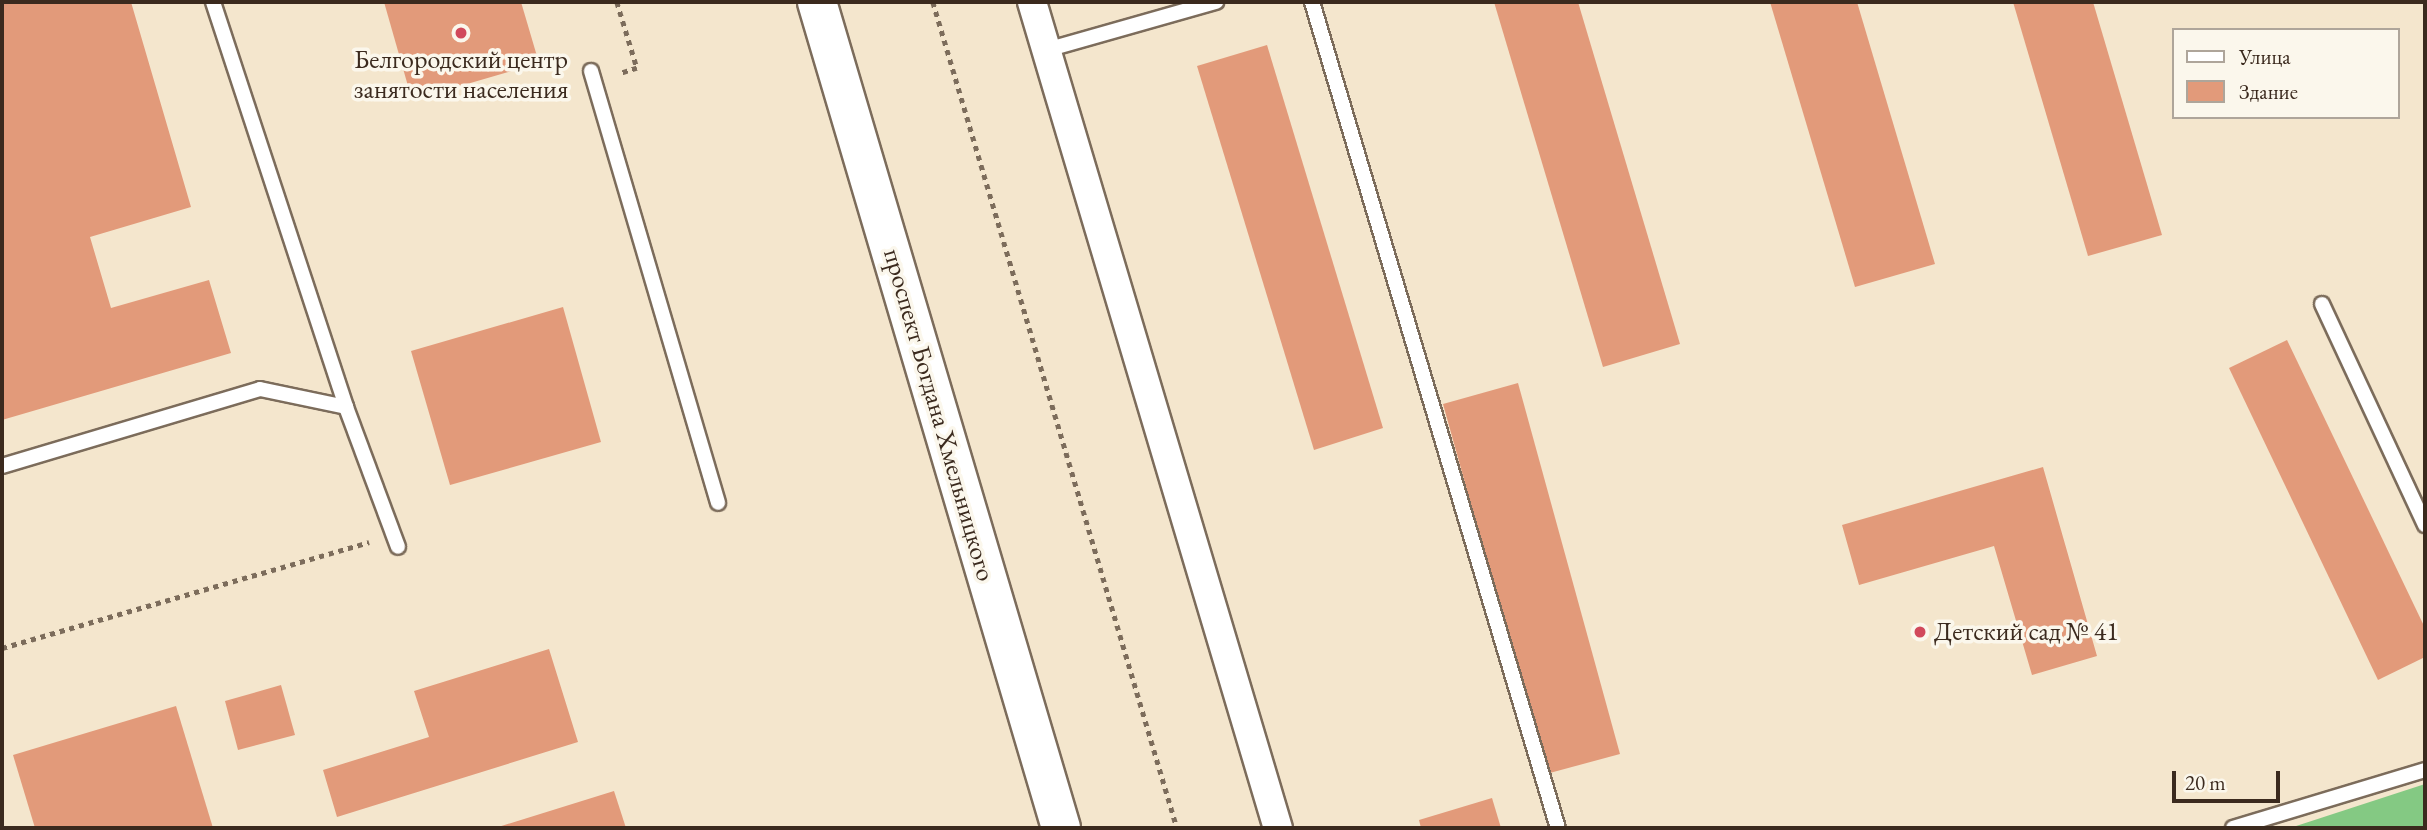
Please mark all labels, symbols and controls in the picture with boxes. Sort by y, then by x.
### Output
marker: Белгородский центр занятости населения [453,25,469,41]
legend [2172,28,2399,119]
text: Улица [2239,43,2291,70]
place label: Белгородский центр занятости населения [354,44,568,106]
text: Здание [2239,78,2298,105]
street label: проспект Богдана Хмельницкого [877,245,1001,585]
place label: Детский сад № 41 [1934,616,2119,648]
marker: Детский сад № 41 [1912,624,1928,640]
scale bar [2175,756,2284,800]
text: 20 m [2185,769,2226,796]

